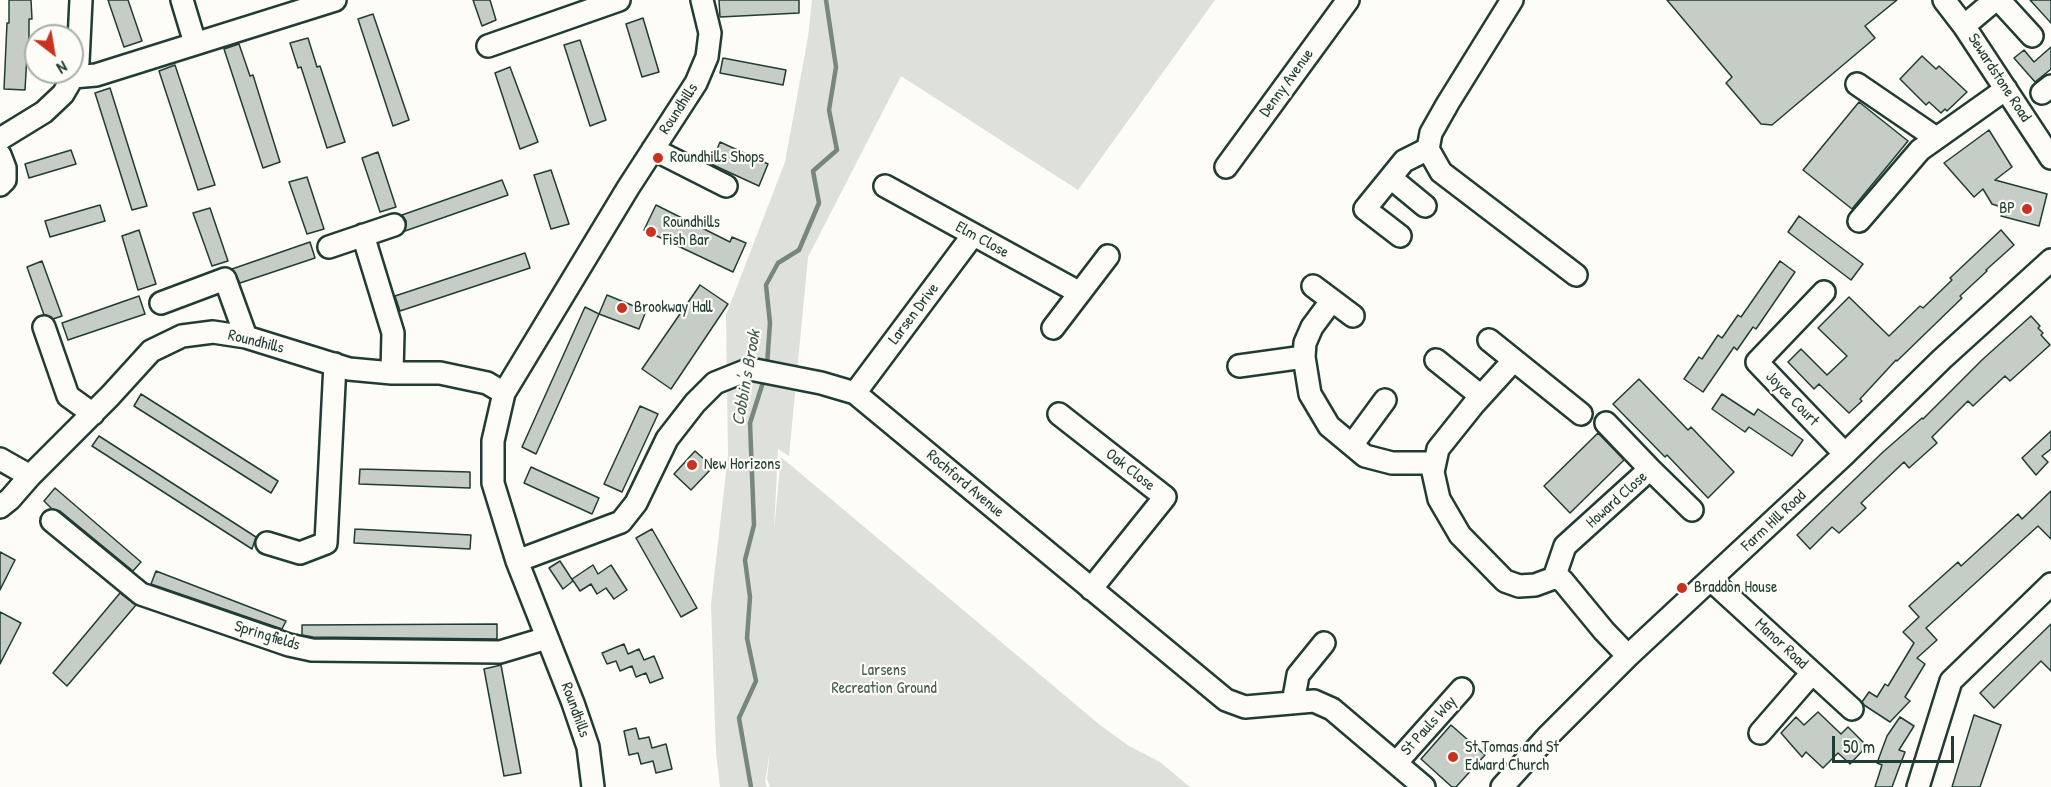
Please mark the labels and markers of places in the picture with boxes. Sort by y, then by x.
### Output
place label: Roundhills Shops [670,148,764,168]
marker: Roundhills Shops [651,151,665,165]
place label: BP [1999,199,2015,219]
marker: BP [2020,202,2034,216]
place label: Roundhills Fish Bar [663,213,720,251]
marker: Roundhills Fish Bar [644,225,658,239]
place label: Brookway Hall [634,298,713,318]
marker: Brookway Hall [615,301,629,315]
place label: New Horizons [704,455,780,475]
marker: New Horizons [685,458,699,472]
place label: Braddon House [1694,578,1777,598]
marker: Braddon House [1675,581,1689,595]
place label: St Tomas and St Edward Church [1465,738,1559,776]
marker: St Tomas and St Edward Church [1446,750,1460,764]

